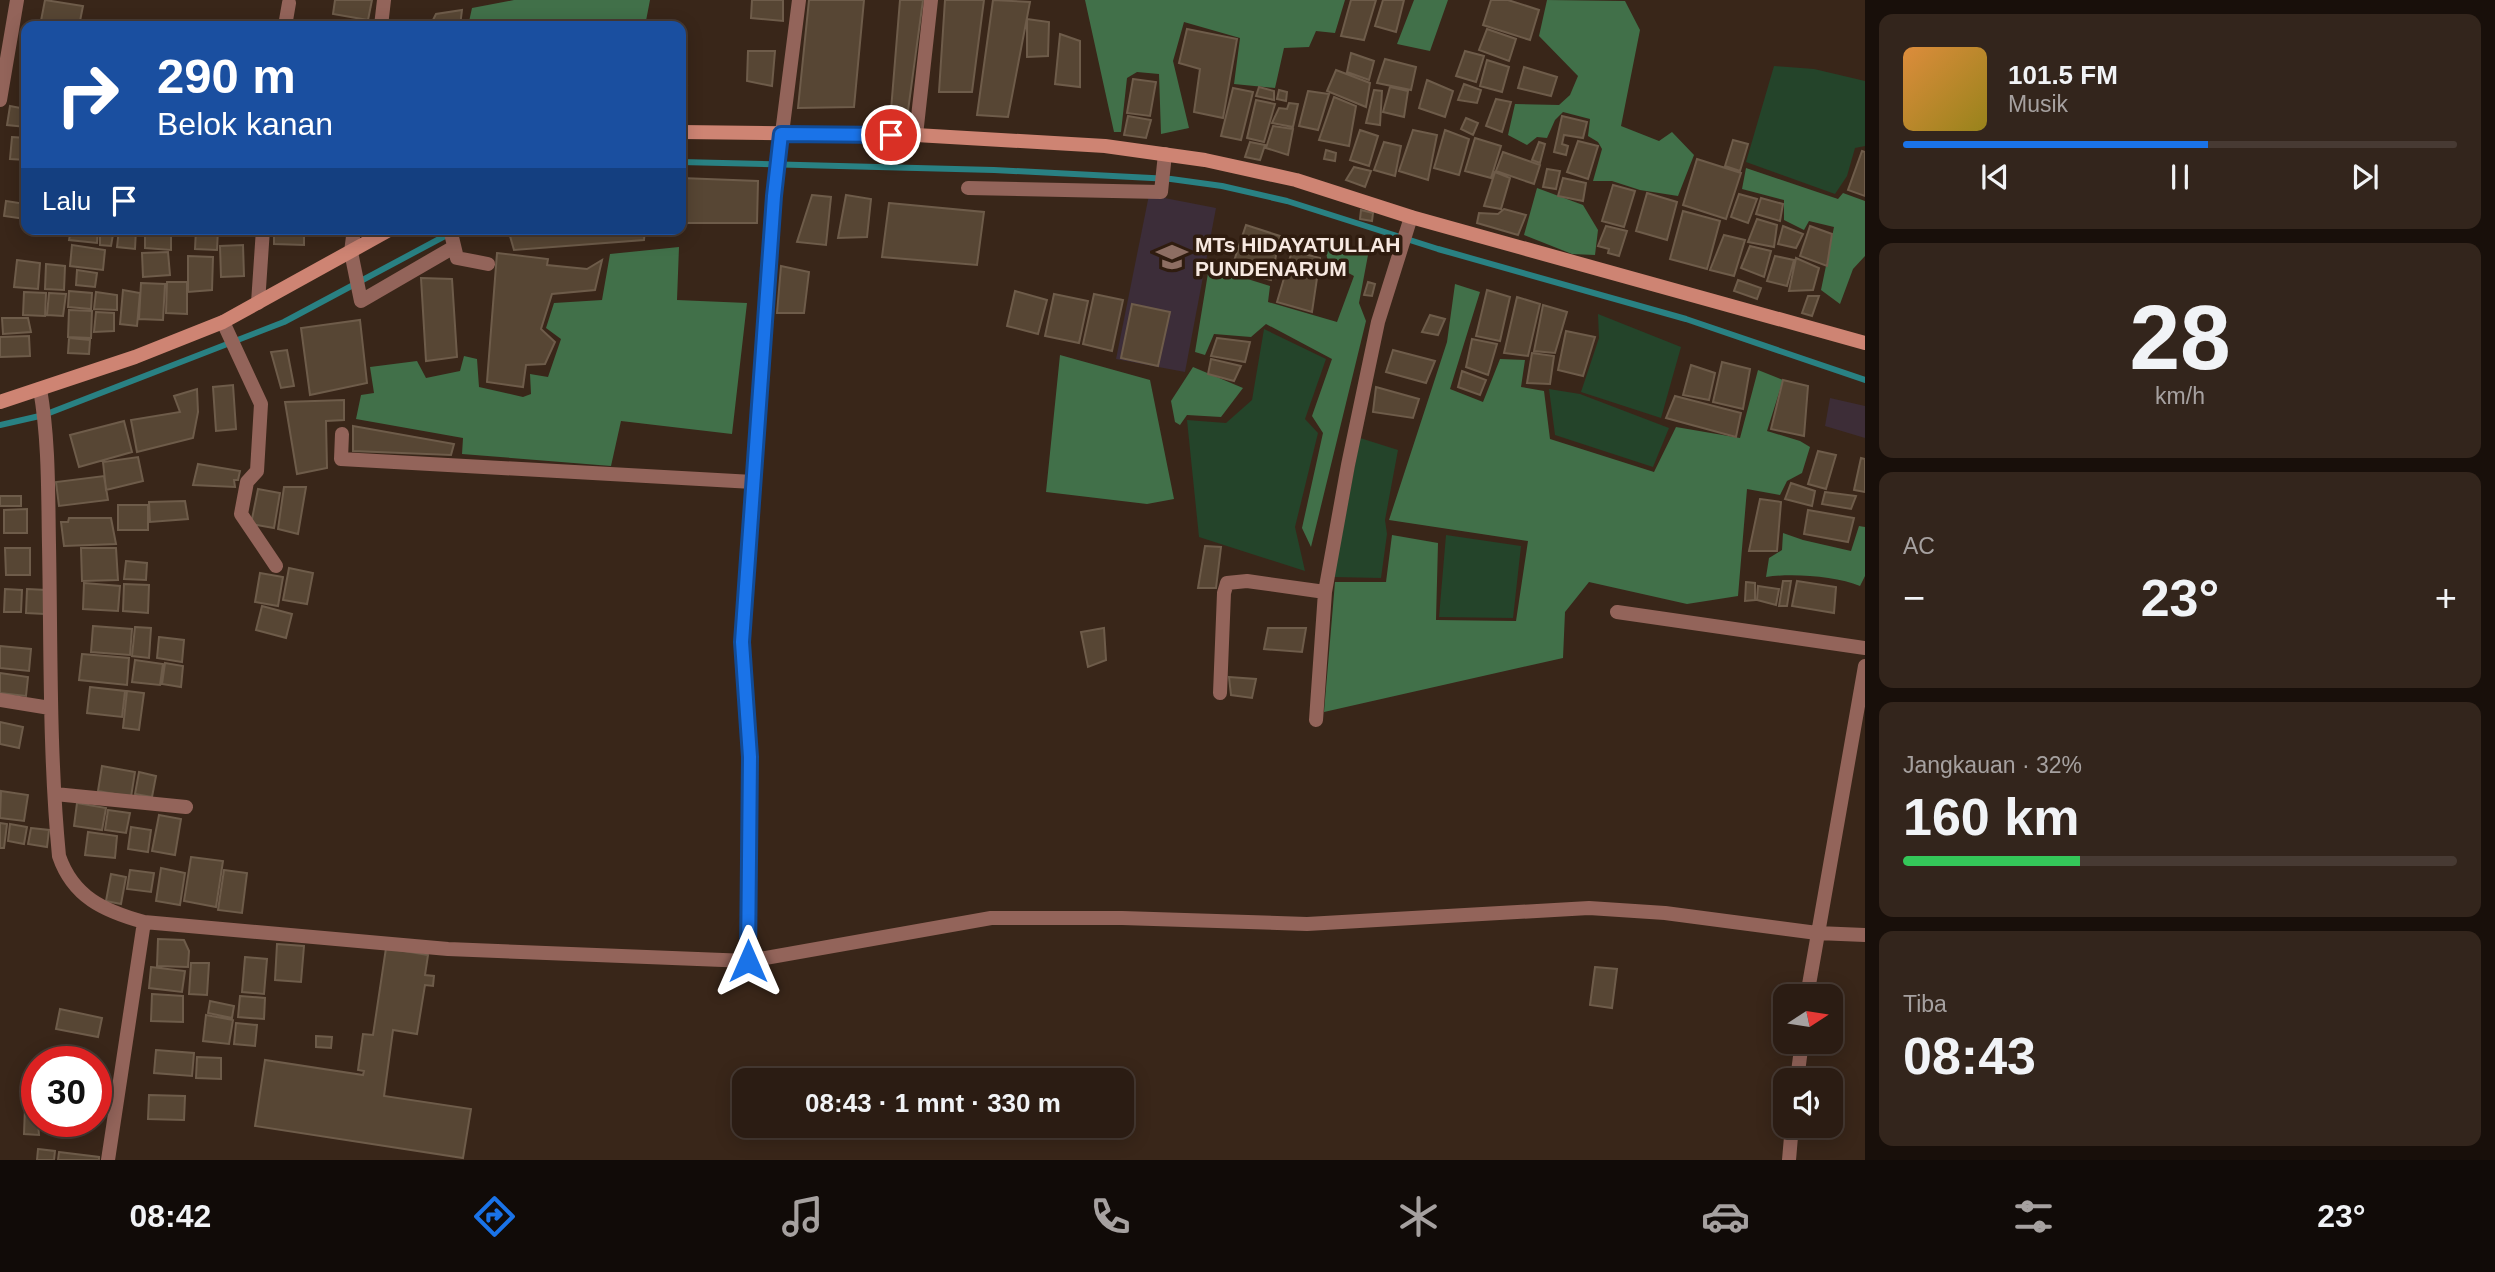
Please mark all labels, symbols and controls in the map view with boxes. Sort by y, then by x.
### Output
icon: right [42,49,133,140]
text: 290 m [157,49,296,103]
text: 101.5 FM [2008,60,2118,90]
text: Musik [2008,91,2068,117]
pin [861,105,921,165]
text: Belok kanan [157,106,333,142]
icon: arrive [872,116,910,154]
icon: previous [1976,158,2014,196]
icon: pause [2161,158,2199,196]
icon: next [2346,158,2384,196]
icon: arrive [105,182,143,220]
text: Lalu [42,186,91,216]
place label: MTs HIDAYATULLAH PUNDENARUM [1195,233,1400,280]
school or university icon: MTs HIDAYATULLAH PUNDENARUM [1155,240,1189,274]
text: 28 [2129,287,2231,388]
text: km/h [2155,383,2205,409]
text: AC [1903,533,1935,559]
text: 23° [2141,569,2219,627]
text: − [1903,577,1925,619]
text: + [2435,577,2457,619]
text: Jangkauan · 32% [1903,752,2082,778]
text: 160 km [1903,788,2079,846]
position arrow [711,924,785,998]
north arrow [1773,984,1843,1054]
map controls [1773,984,1843,1138]
text: Tiba [1903,991,1947,1017]
text: 08:43 [1903,1027,2036,1085]
speed limit sign: 30 [21,1046,112,1137]
button: sound [1773,1068,1843,1138]
text: 08:43 · 1 mnt · 330 m [805,1088,1061,1118]
icon: directions [470,1192,519,1241]
icon: music [778,1192,827,1241]
icon: phone [1086,1192,1135,1241]
icon: climate [1394,1192,1443,1241]
icon: car [1701,1192,1750,1241]
icon: filters [2009,1192,2058,1241]
text: 08:42 [129,1198,211,1234]
text: 23° [2317,1198,2366,1234]

